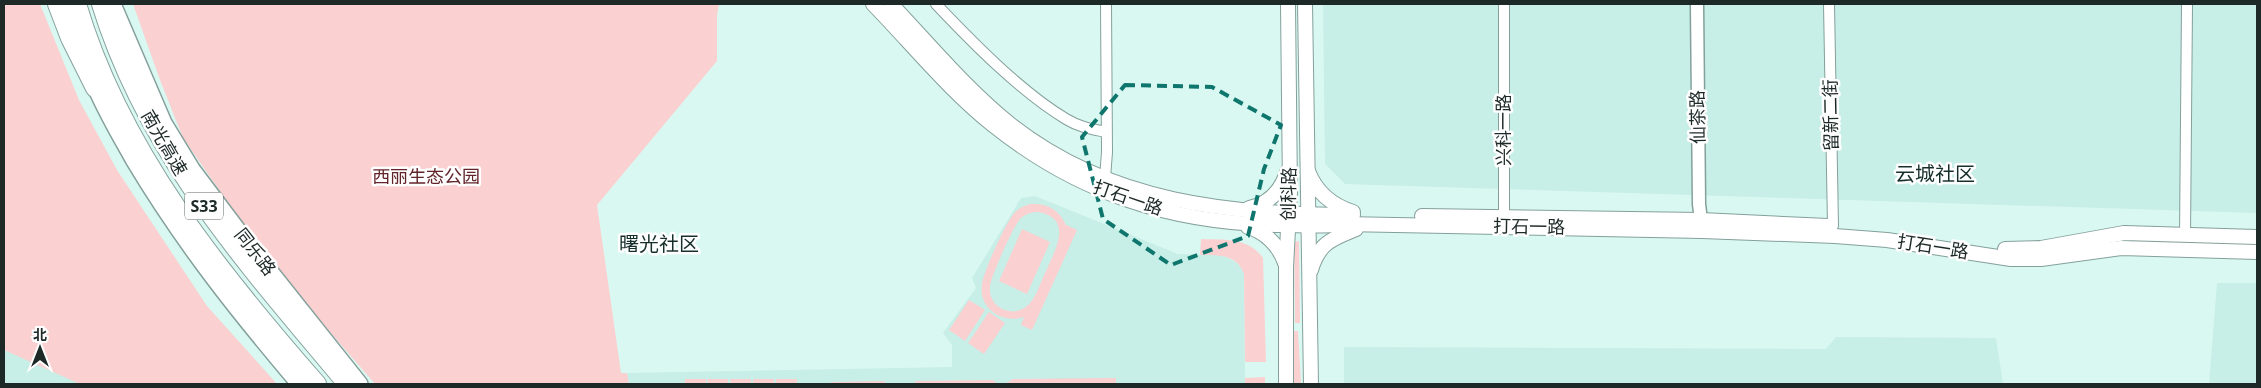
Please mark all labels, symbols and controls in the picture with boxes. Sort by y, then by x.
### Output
street label: 留新二街 [1817,79,1843,151]
street label: 仙茶路 [1685,90,1709,144]
street label: 兴科一路 [1491,94,1515,166]
street label: 南光高速 [136,105,193,180]
district label: 云城社区 [1895,160,1975,187]
park label: 西丽生态公园 [372,164,480,188]
street label: 创科路 [1276,167,1300,221]
street label: 打石一路 [1090,174,1166,220]
road number: S33 [185,192,223,220]
street label: 打石一路 [1493,213,1565,239]
street label: 同乐路 [230,223,282,280]
street label: 打石一路 [1896,229,1971,263]
district label: 曙光社区 [619,230,699,257]
north arrow [15,323,65,373]
text: 北 [33,325,47,344]

